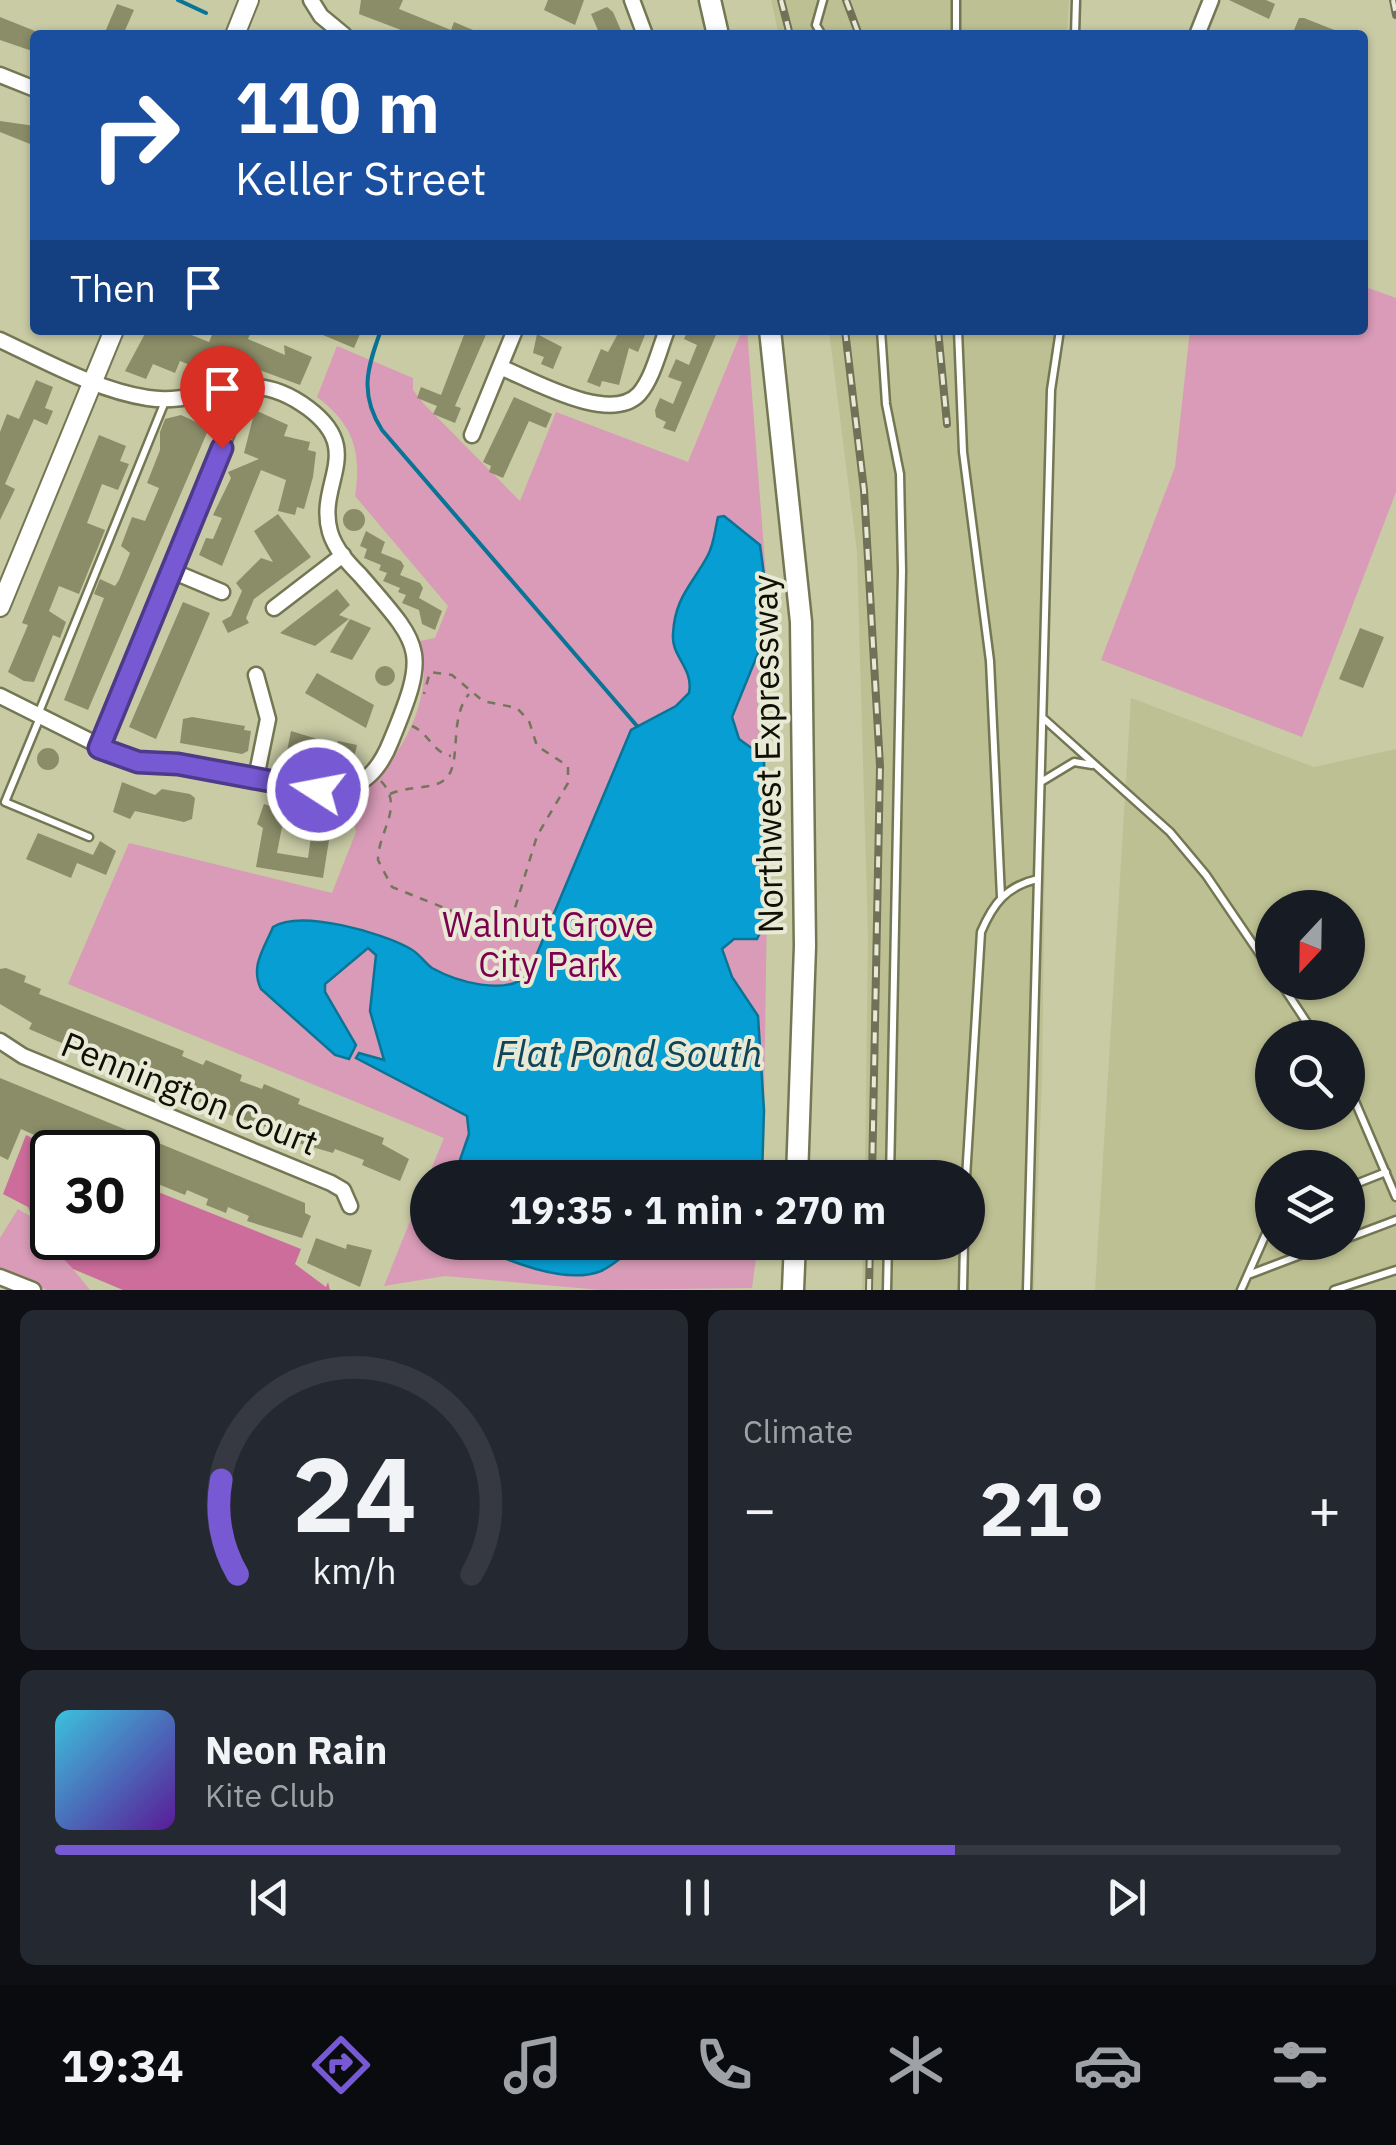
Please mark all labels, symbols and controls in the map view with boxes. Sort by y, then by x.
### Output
text: 110 m [235,61,440,152]
icon: right [70,70,200,200]
text: Keller Street [235,149,487,207]
icon: arrive [176,260,231,315]
text: Then [70,263,156,312]
pin [180,346,265,449]
icon: arrive [195,361,250,416]
street label: Northwest Expressway [741,574,793,934]
position arrow [266,738,370,842]
north arrow [1255,890,1365,1000]
map controls [1255,890,1365,1260]
park label: Walnut Grove City Park [442,901,654,987]
button: search [1255,1020,1365,1130]
street label: Pennington Court [55,1021,325,1165]
water label: Flat Pond South [496,1028,763,1077]
speed limit sign: 30 [30,1130,160,1260]
button: layers [1255,1150,1365,1260]
text: 19:35 · 1 min · 270 m [509,1185,886,1234]
text: Climate [743,1410,853,1452]
text: 24 [292,1425,416,1561]
text: 21° [979,1459,1105,1557]
text: − [743,1473,776,1544]
text: + [1308,1473,1341,1544]
text: km/h [312,1547,396,1594]
text: Neon Rain [205,1725,387,1774]
text: Kite Club [205,1774,335,1816]
icon: previous [242,1870,297,1925]
icon: pause [670,1870,725,1925]
icon: next [1099,1870,1154,1925]
icon: directions [306,2030,376,2100]
icon: music [498,2030,568,2100]
icon: phone [689,2030,759,2100]
icon: climate [881,2030,951,2100]
icon: car [1073,2030,1143,2100]
icon: filters [1265,2030,1335,2100]
text: 19:34 [61,2036,184,2094]

